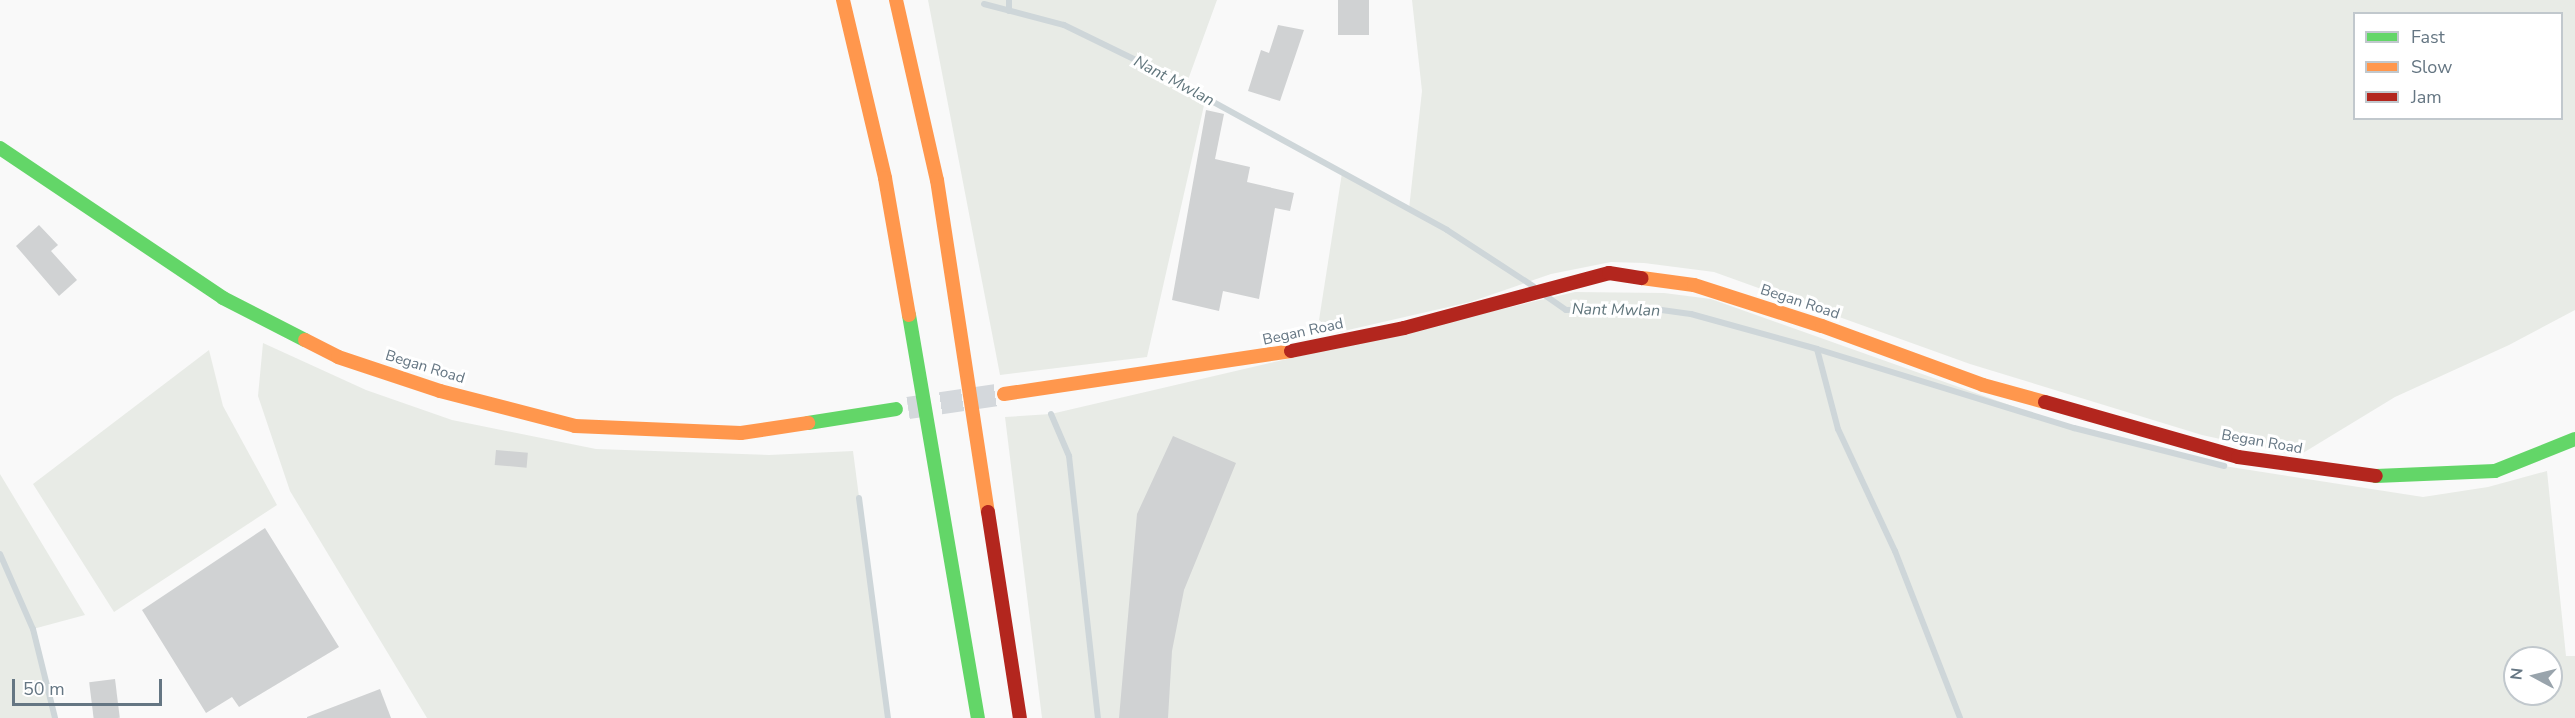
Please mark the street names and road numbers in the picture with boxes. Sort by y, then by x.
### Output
street label: Began Road [1758,281,1842,323]
street label: Began Road [1261,315,1345,349]
street label: Began Road [383,346,467,388]
street label: Began Road [2220,426,2304,458]

